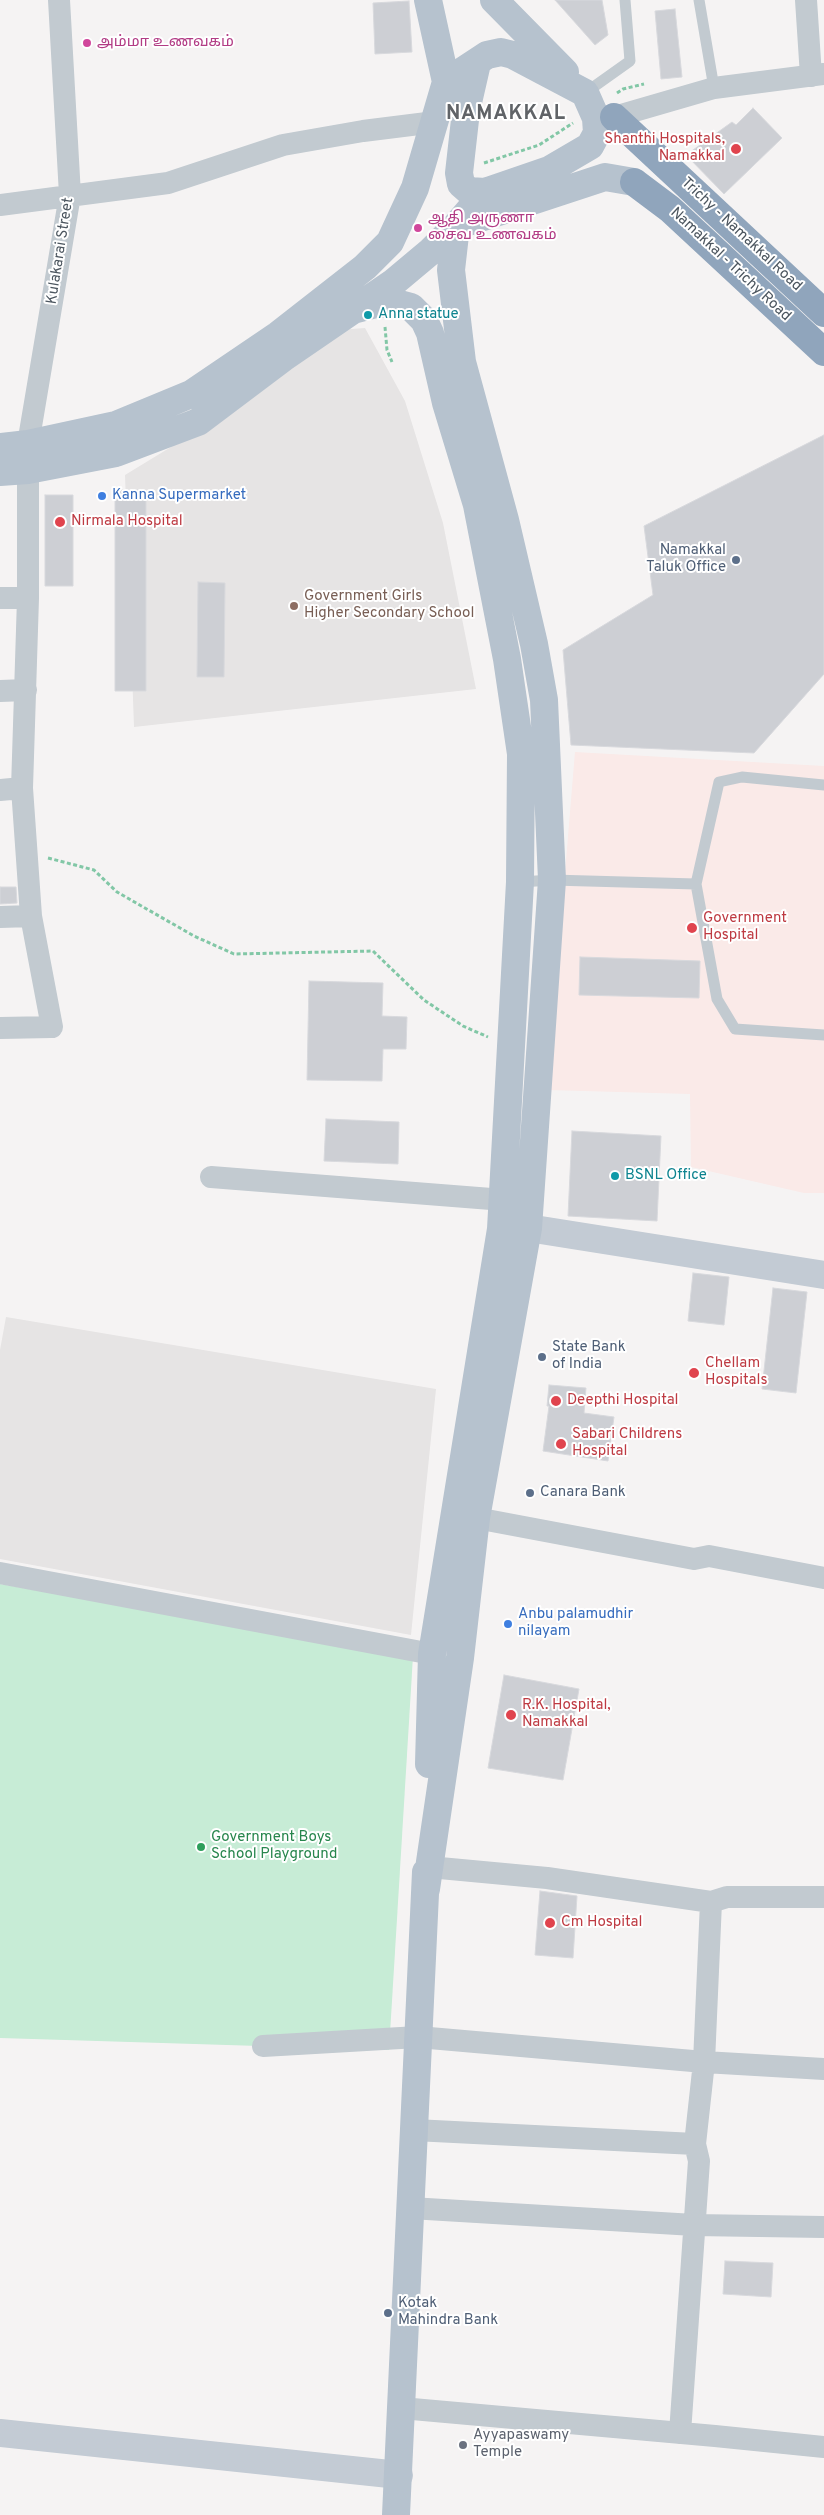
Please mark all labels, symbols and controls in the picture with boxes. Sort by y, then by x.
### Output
place label: அம்மா உணவகம் [97,34,234,52]
marker: அம்மா உணவகம் [81,37,93,49]
district label: NAMAKKAL [445,103,567,127]
place label: Shanthi Hospitals, Namakkal [604,131,725,166]
marker: Shanthi Hospitals, Namakkal [729,142,743,156]
street label: Trichy - Namakkal Road [677,174,805,296]
street label: Kulakarai Street [44,196,78,306]
street label: Namakkal - Trichy Road [666,204,794,326]
place label: ஆதி அருணா சைவ உணவகம் [428,210,557,245]
marker: ஆதி அருணா சைவ உணவகம் [412,222,424,234]
place label: Anna statue [378,306,459,324]
marker: Anna statue [362,309,374,321]
place label: Kanna Supermarket [112,487,246,505]
marker: Kanna Supermarket [96,490,108,502]
place label: Nirmala Hospital [71,513,183,531]
marker: Nirmala Hospital [53,515,67,529]
place label: Namakkal Taluk Office [646,542,726,577]
marker: Namakkal Taluk Office [730,554,742,566]
place label: Government Girls Higher Secondary School [304,588,474,623]
marker: Government Girls Higher Secondary School [288,600,300,612]
place label: Government Hospital [703,910,787,945]
marker: Government Hospital [685,921,699,935]
place label: BSNL Office [625,1167,707,1185]
marker: BSNL Office [609,1170,621,1182]
place label: State Bank of India [552,1339,626,1374]
marker: State Bank of India [536,1351,548,1363]
place label: Chellam Hospitals [705,1355,767,1390]
marker: Chellam Hospitals [687,1366,701,1380]
place label: Deepthi Hospital [567,1392,679,1410]
marker: Deepthi Hospital [549,1394,563,1408]
place label: Sabari Childrens Hospital [572,1426,682,1461]
marker: Sabari Childrens Hospital [554,1437,568,1451]
place label: Canara Bank [540,1484,626,1502]
marker: Canara Bank [524,1487,536,1499]
place label: Anbu palamudhir nilayam [518,1606,633,1641]
marker: Anbu palamudhir nilayam [502,1618,514,1630]
place label: R.K. Hospital, Namakkal [522,1697,611,1732]
marker: R.K. Hospital, Namakkal [504,1708,518,1722]
place label: Government Boys School Playground [211,1829,337,1864]
marker: Government Boys School Playground [195,1841,207,1853]
place label: Cm Hospital [561,1914,642,1932]
marker: Cm Hospital [543,1916,557,1930]
place label: Kotak Mahindra Bank [398,2295,498,2330]
marker: Kotak Mahindra Bank [382,2307,394,2319]
place label: Ayyapaswamy Temple [473,2427,569,2462]
marker: Ayyapaswamy Temple [457,2439,469,2451]

